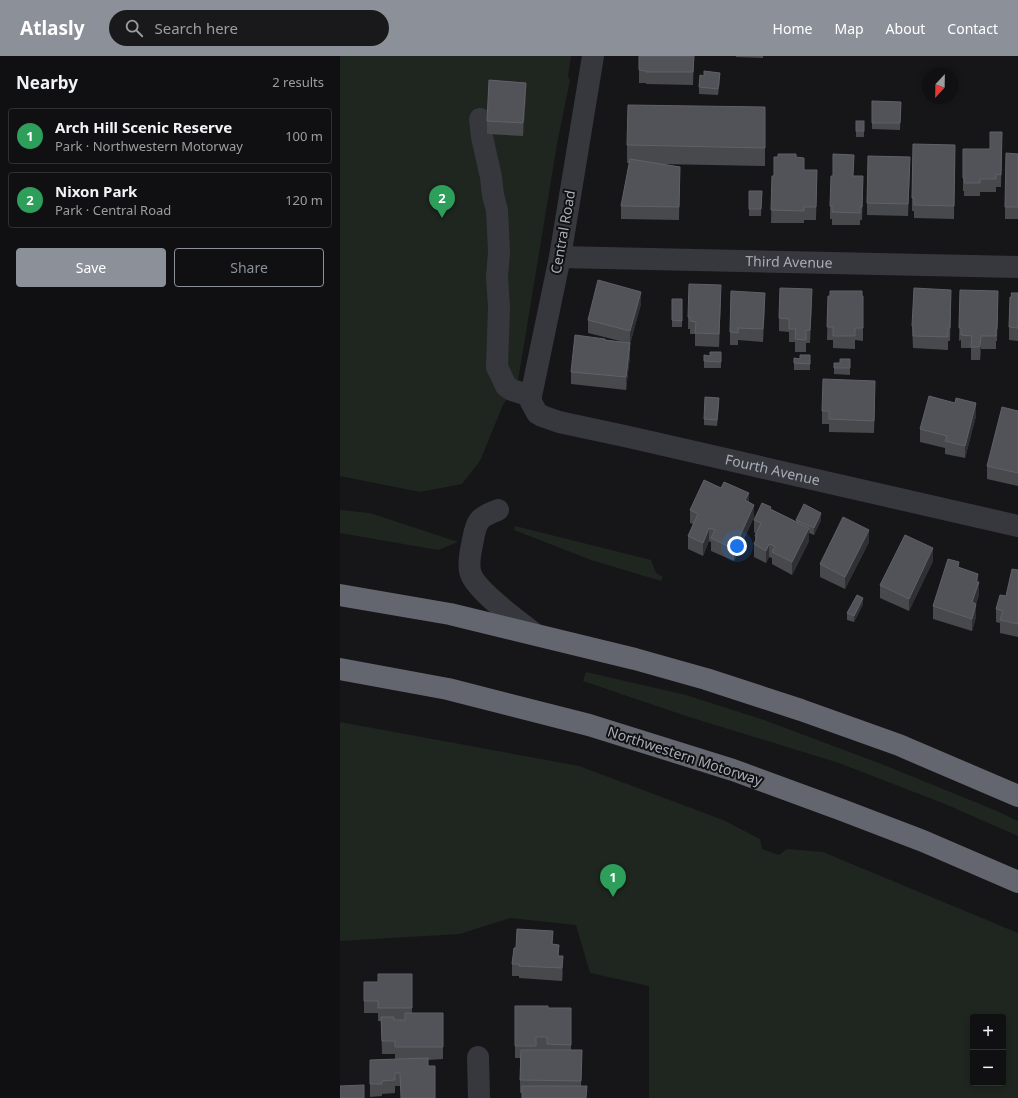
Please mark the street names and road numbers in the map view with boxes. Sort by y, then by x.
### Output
street label: Central Road [546,189,579,275]
street label: Third Avenue [745,251,833,272]
street label: Fourth Avenue [723,449,822,489]
street label: Northwestern Motorway [605,722,766,790]

